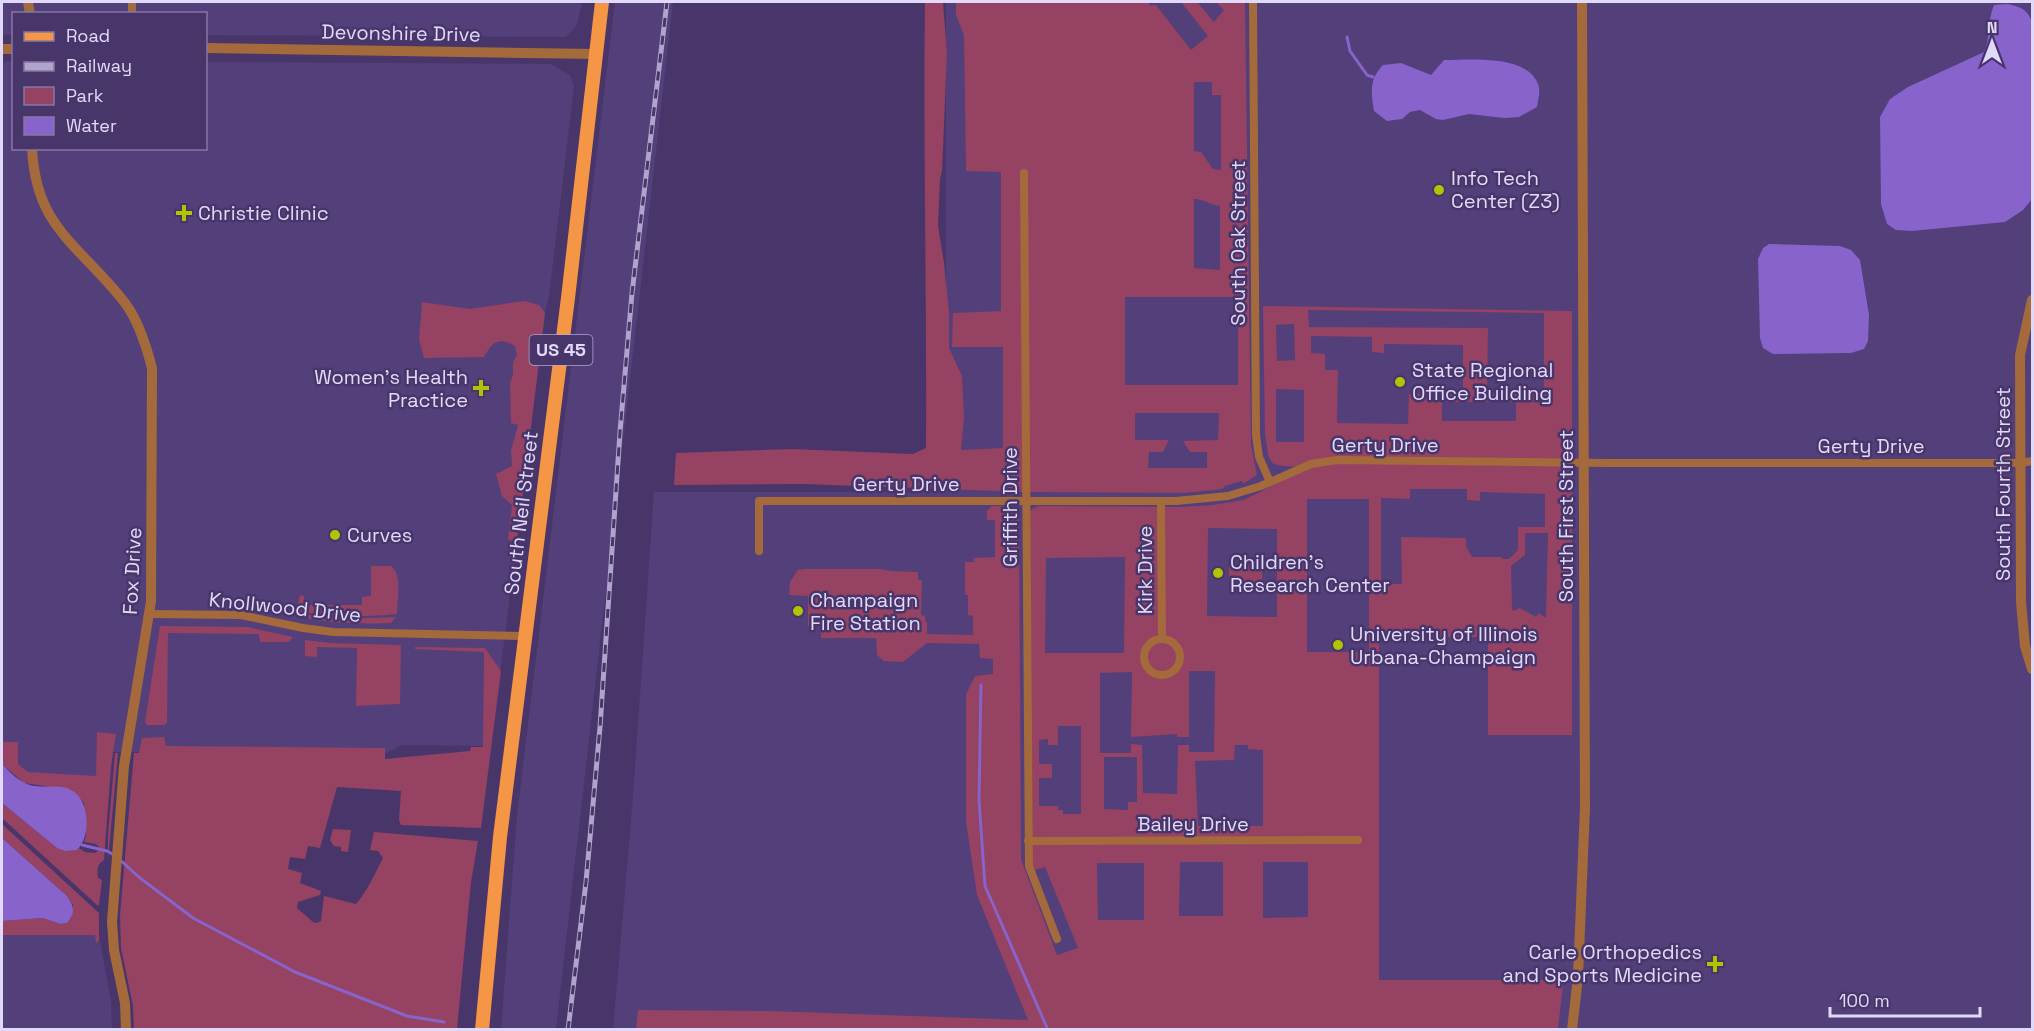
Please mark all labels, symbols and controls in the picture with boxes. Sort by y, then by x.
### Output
legend [12,12,207,150]
north arrow [1962,12,2022,72]
text: N [1987,17,1997,38]
street label: Devonshire Drive [321,19,481,47]
text: Road [66,24,110,47]
text: Railway [66,54,132,77]
text: Park [66,84,104,107]
text: Water [66,114,117,137]
street label: South Oak Street [1225,160,1251,326]
place label: Info Tech Center (Z3) [1451,165,1560,214]
marker: Info Tech Center (Z3) [1432,183,1446,197]
place label: Christie Clinic [198,200,329,226]
marker: Christie Clinic [175,204,193,222]
road number: US 45 [530,335,592,365]
place label: State Regional Office Building [1412,357,1553,406]
place label: Women's Health Practice [314,364,468,413]
marker: State Regional Office Building [1393,375,1407,389]
marker: Women's Health Practice [472,379,490,397]
street label: South Fourth Street [1990,387,2016,581]
street label: South Neil Street [498,430,544,596]
street label: South First Street [1553,430,1579,602]
street label: Gerty Drive [1331,432,1439,458]
street label: Gerty Drive [1817,433,1925,459]
street label: Griffith Drive [997,447,1023,567]
street label: Gerty Drive [852,471,960,497]
place label: Curves [347,522,412,548]
street label: Kirk Drive [1132,526,1158,614]
street label: Fox Drive [117,527,147,615]
marker: Curves [328,528,342,542]
place label: Children's Research Center [1230,549,1390,598]
marker: Children's Research Center [1211,566,1225,580]
street label: Knollwood Drive [208,586,362,628]
place label: Champaign Fire Station [810,587,921,636]
marker: Champaign Fire Station [791,604,805,618]
place label: University of Illinois Urbana-Champaign [1350,621,1538,670]
marker: University of Illinois Urbana-Champaign [1331,638,1345,652]
street label: Bailey Drive [1137,811,1249,837]
place label: Carle Orthopedics and Sports Medicine [1502,939,1702,988]
marker: Carle Orthopedics and Sports Medicine [1706,955,1724,973]
scale bar [1830,980,1980,1018]
text: 100 m [1839,989,1890,1012]

